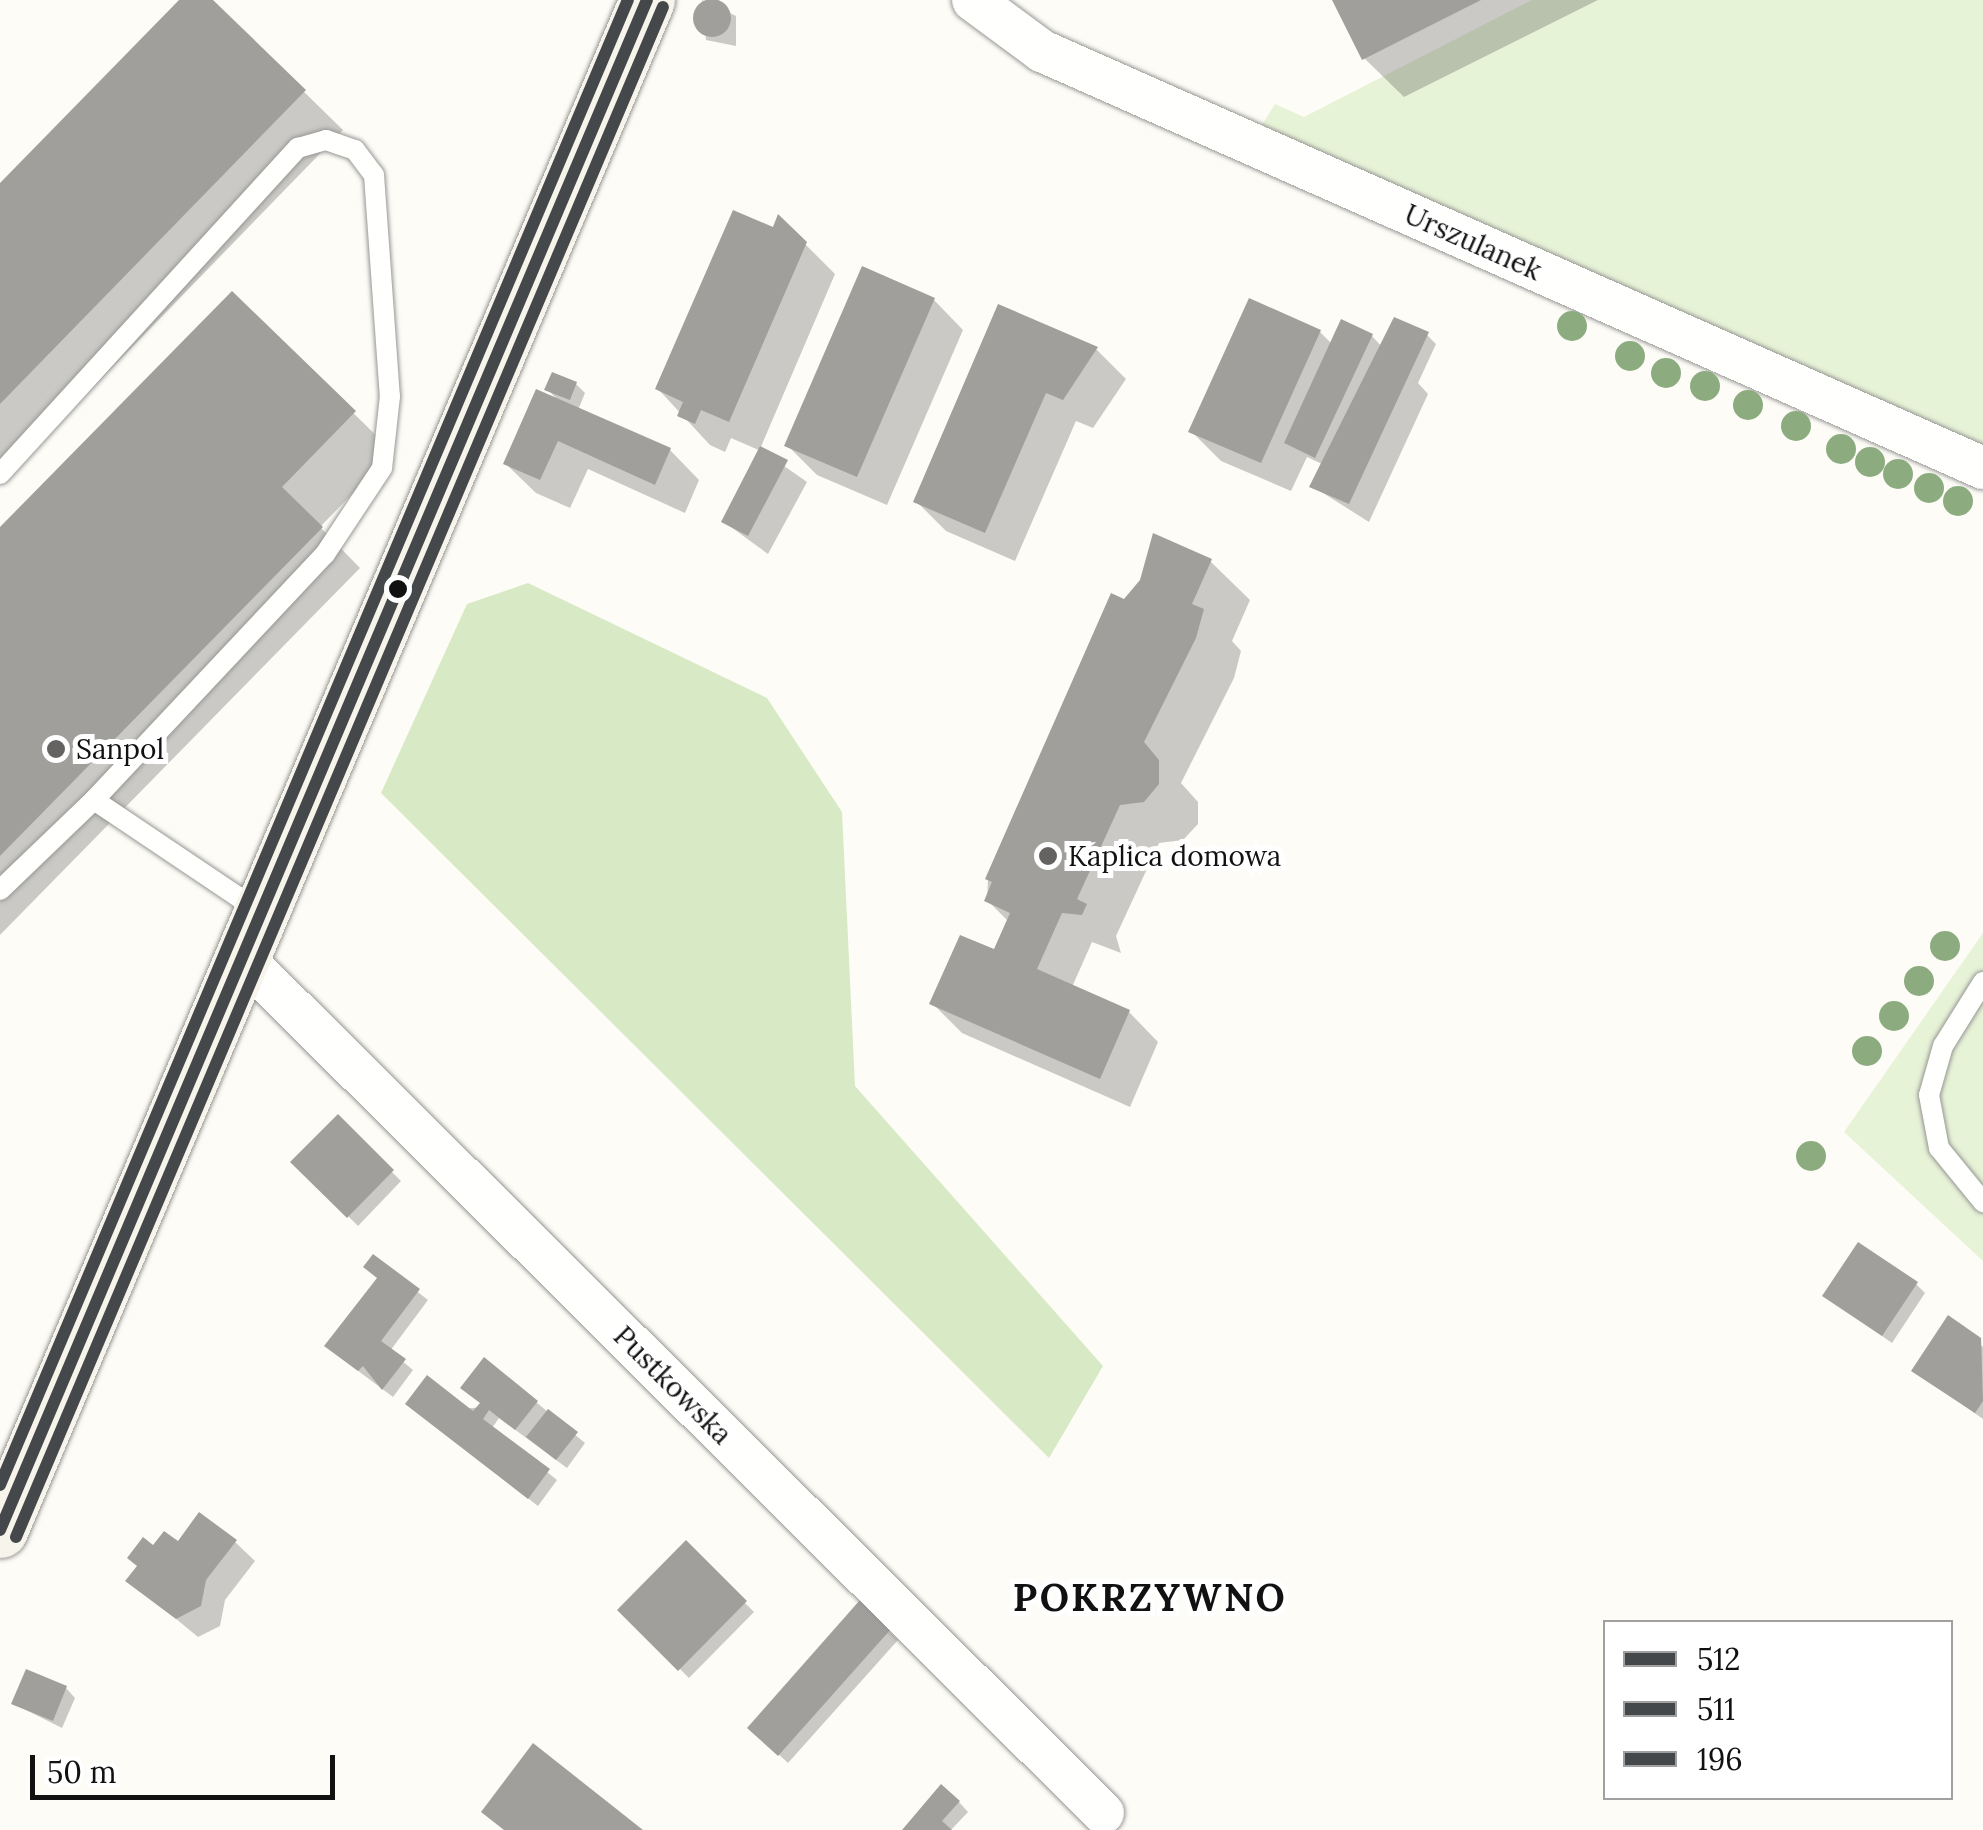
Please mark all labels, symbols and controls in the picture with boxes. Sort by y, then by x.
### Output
street label: Urszulanek [1399,197,1547,287]
unlabelled marker [388,579,408,599]
place label: Sanpol [76,732,164,766]
marker: Sanpol [45,738,67,760]
place label: Kaplica domowa [1068,839,1281,873]
marker: Kaplica domowa [1037,845,1059,867]
street label: Pustkowska [607,1319,739,1451]
district label: POKRZYWNO [1013,1575,1287,1621]
legend [1603,1620,1953,1800]
text: 512 [1697,1640,1740,1678]
text: 511 [1697,1690,1735,1728]
scale bar [35,1735,340,1797]
text: 196 [1697,1740,1743,1778]
text: 50 m [47,1753,117,1791]

